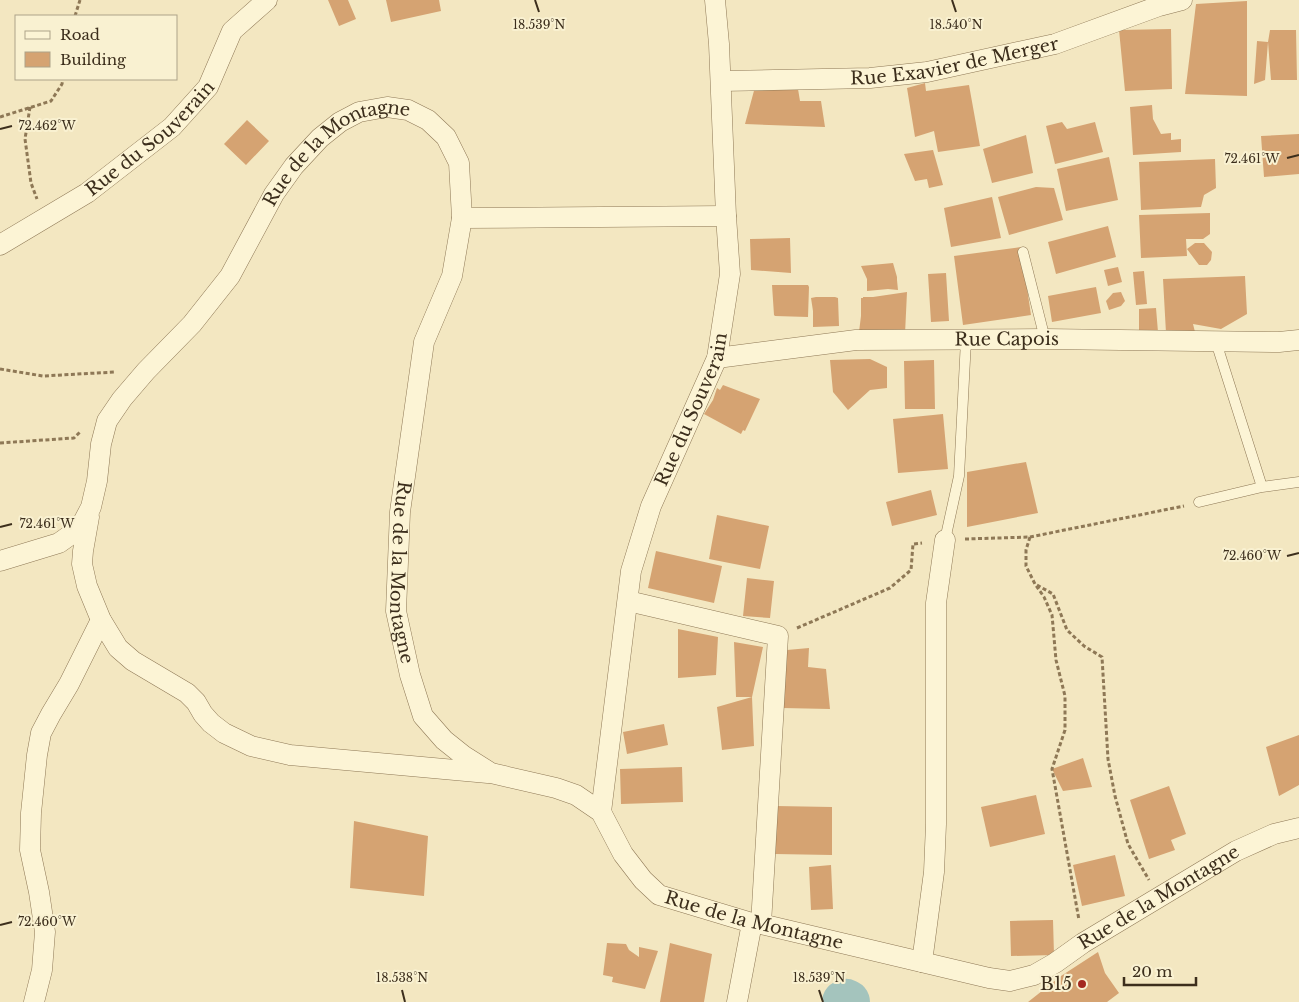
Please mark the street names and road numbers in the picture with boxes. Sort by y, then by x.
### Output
street label: Rue Exavier de Merger [850,32,1061,90]
street label: Rue du Souverain [81,76,219,201]
street label: Rue de la Montagne [258,96,412,210]
street label: Rue Capois [955,328,1059,350]
street label: Rue du Souverain [650,331,732,490]
street label: Rue de la Montagne [385,480,418,666]
street label: Rue de la Montagne [1074,841,1243,954]
street label: Rue de la Montagne [662,886,845,954]

